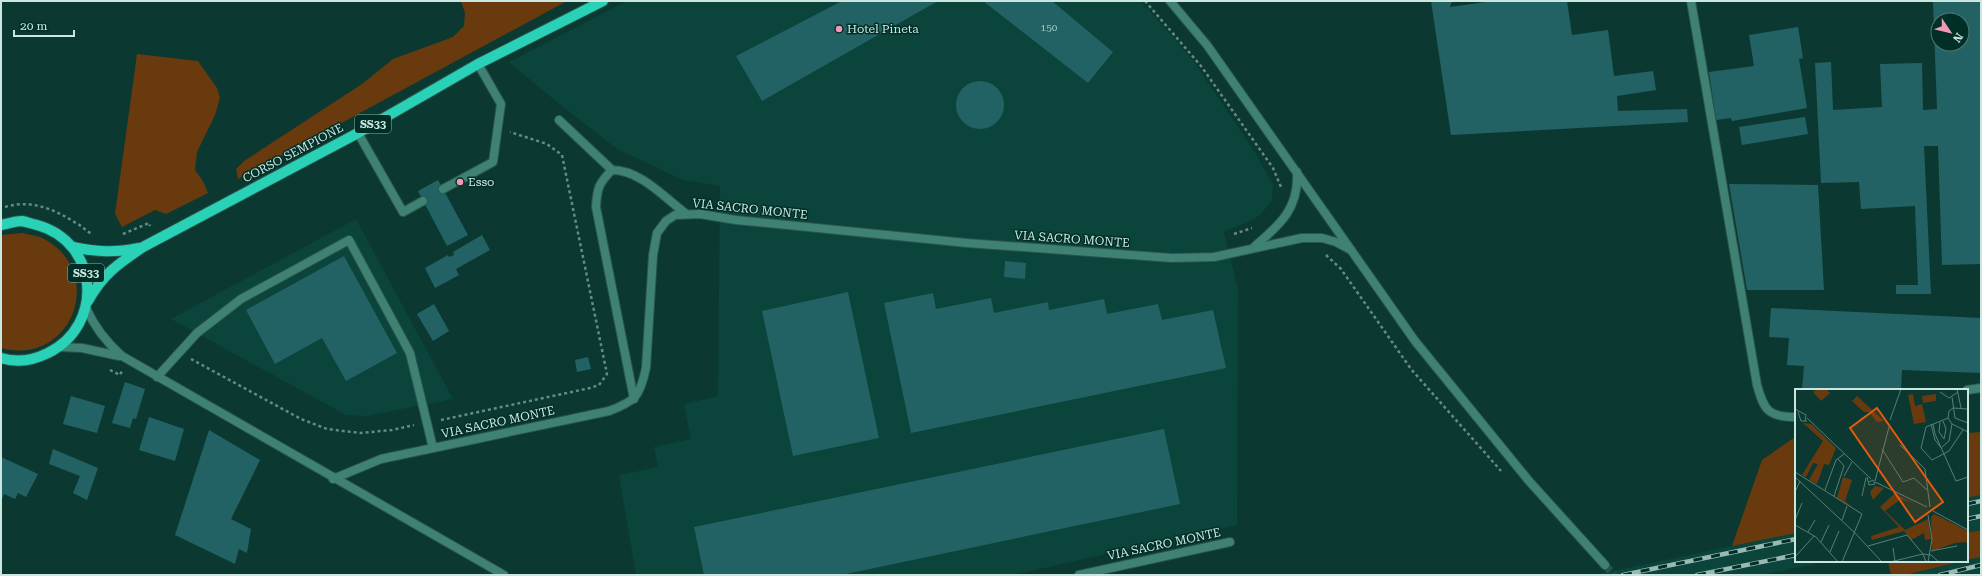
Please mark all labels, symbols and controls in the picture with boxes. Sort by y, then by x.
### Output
scale bar [14,12,74,38]
north arrow [1930,12,1970,52]
text: 20 m [20,19,47,33]
place label: Hotel Pineta [847,22,919,36]
house number: 150 [1041,22,1058,33]
marker: Hotel Pineta [834,24,844,34]
text: N [1950,30,1966,45]
road number: SS33 [355,115,391,133]
street label: CORSO SEMPIONE [240,121,346,185]
place label: Esso [468,175,494,189]
marker: Esso [455,177,465,187]
street label: VIA SACRO MONTE [692,196,808,222]
street label: VIA SACRO MONTE [1014,228,1130,250]
road number: SS33 [68,264,104,282]
inset map [1795,389,1968,562]
street label: VIA SACRO MONTE [440,403,556,441]
street label: VIA SACRO MONTE [1106,525,1222,563]

